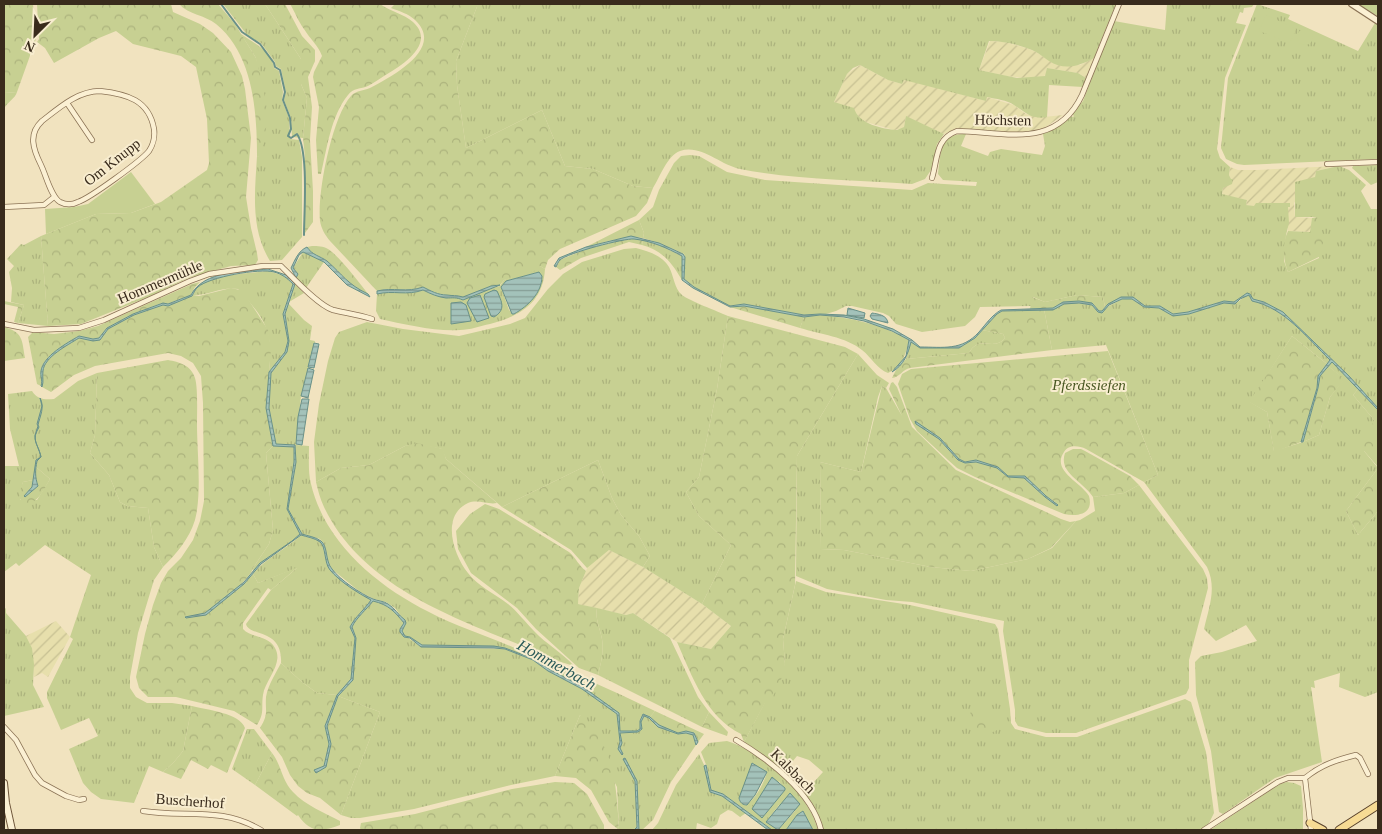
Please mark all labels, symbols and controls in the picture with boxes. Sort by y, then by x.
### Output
north arrow [10,10,60,60]
text: N [22,38,38,55]
street label: Höchsten [975,112,1032,129]
street label: Om Knupp [81,135,143,189]
street label: Hommermühle [115,257,205,307]
park label: Pferdssiefen [1051,377,1126,393]
water label: Hommerbach [514,635,599,693]
street label: Kalsbach [768,746,819,797]
street label: Buscherhof [155,791,225,811]

